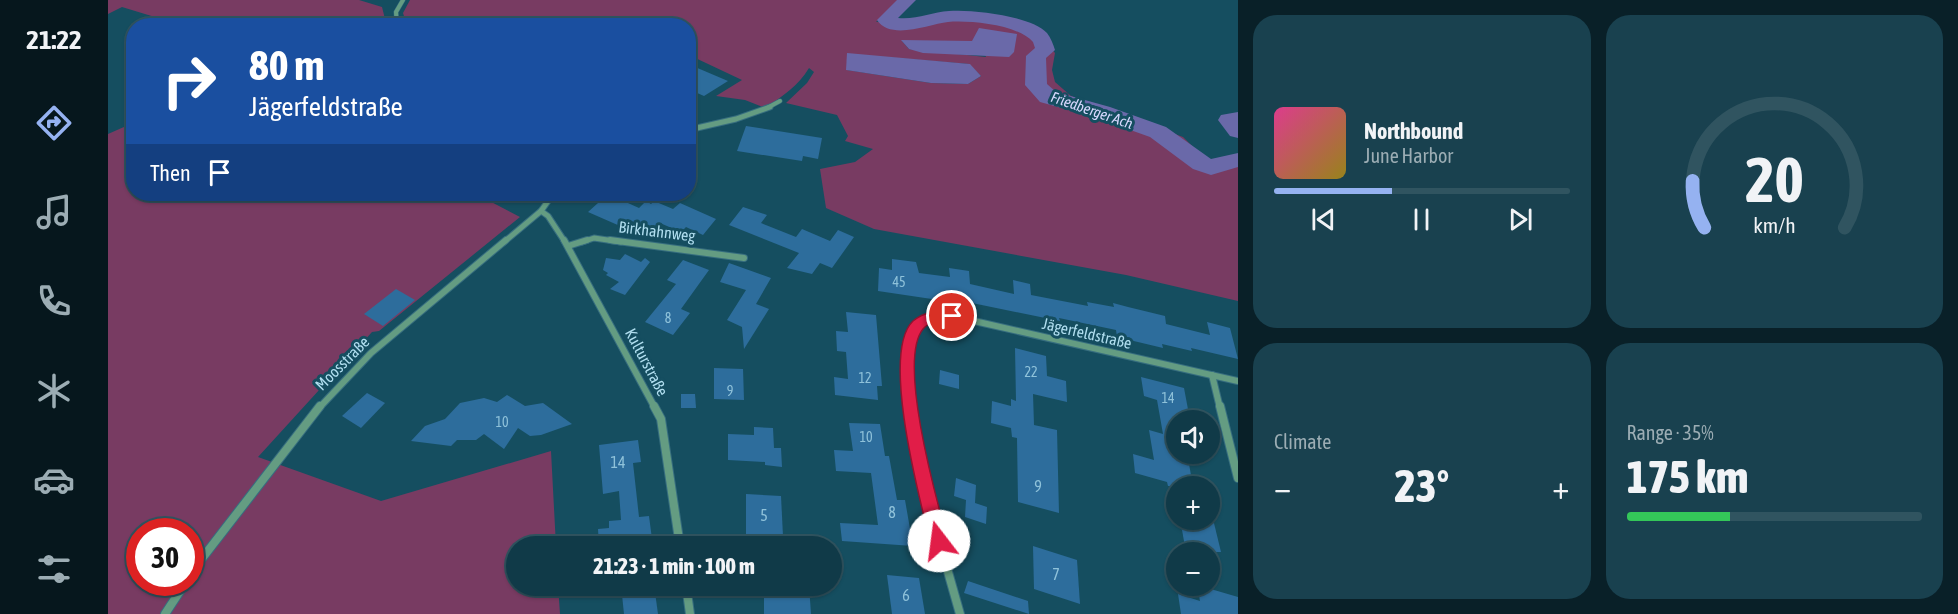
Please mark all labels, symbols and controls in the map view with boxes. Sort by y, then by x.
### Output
text: 21:22 [26,24,82,55]
text: 80 m [249,41,324,89]
icon: right [150,42,228,120]
water label: Friedberger Ach [1049,88,1135,132]
text: Jägerfeldstraße [249,91,403,122]
icon: directions [33,102,75,144]
text: Northbound [1364,118,1463,144]
text: June Harbor [1364,144,1453,167]
text: 20 [1745,145,1804,216]
icon: arrive [203,156,236,189]
text: Then [150,160,191,186]
icon: music [33,191,75,233]
icon: previous [1307,203,1340,236]
icon: pause [1405,203,1438,236]
icon: next [1504,203,1537,236]
text: km/h [1753,214,1796,239]
street label: Birkhahnweg [617,217,697,246]
house number: 45 [892,274,906,290]
icon: phone [33,280,75,322]
pin [926,290,977,341]
icon: arrive [935,299,968,332]
house number: 8 [665,310,672,326]
street label: Jägerfeldstraße [1040,314,1133,353]
street label: Kulturstraße [622,325,672,399]
street label: Moosstraße [311,332,373,394]
house number: 22 [1024,364,1038,380]
icon: climate [33,370,75,412]
house number: 12 [858,370,872,386]
house number: 9 [727,383,733,399]
house number: 14 [1161,390,1175,406]
map controls [1166,410,1220,596]
button: sound [1166,410,1220,464]
house number: 10 [495,414,509,430]
text: Range · 35% [1627,421,1714,444]
house number: 10 [859,429,873,445]
text: Climate [1274,430,1331,453]
text: 175 km [1627,451,1748,503]
house number: 14 [610,453,626,471]
icon: car [33,459,75,501]
text: 23° [1394,460,1449,512]
text: − [1274,468,1291,506]
text: + [1552,468,1569,506]
button: + [1166,476,1220,530]
house number: 9 [1034,477,1042,495]
house number: 8 [888,503,896,521]
house number: 5 [760,506,768,524]
position arrow [907,509,971,573]
speed limit sign: 30 [126,518,204,596]
button: − [1166,542,1220,596]
icon: filters [33,548,75,590]
text: 21:23 · 1 min · 100 m [593,553,755,579]
house number: 7 [1052,565,1060,583]
house number: 6 [902,586,910,604]

